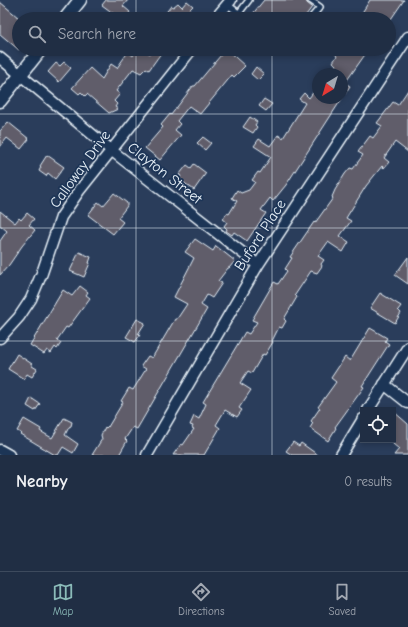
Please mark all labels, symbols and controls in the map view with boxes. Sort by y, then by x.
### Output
search box [12,12,396,56]
icon: search [26,23,48,45]
text: Search here [58,25,136,43]
north arrow [312,68,348,104]
street label: Calloway Drive [46,126,115,211]
street label: Clayton Street [124,138,206,208]
street label: Buford Place [230,196,290,274]
map controls [360,407,396,443]
button: locate [360,407,396,443]
text: Nearby [16,472,67,491]
text: 0 results [344,474,392,489]
tab: Map [52,581,74,618]
tab: Directions [178,581,225,618]
tab: Saved [329,581,356,618]

